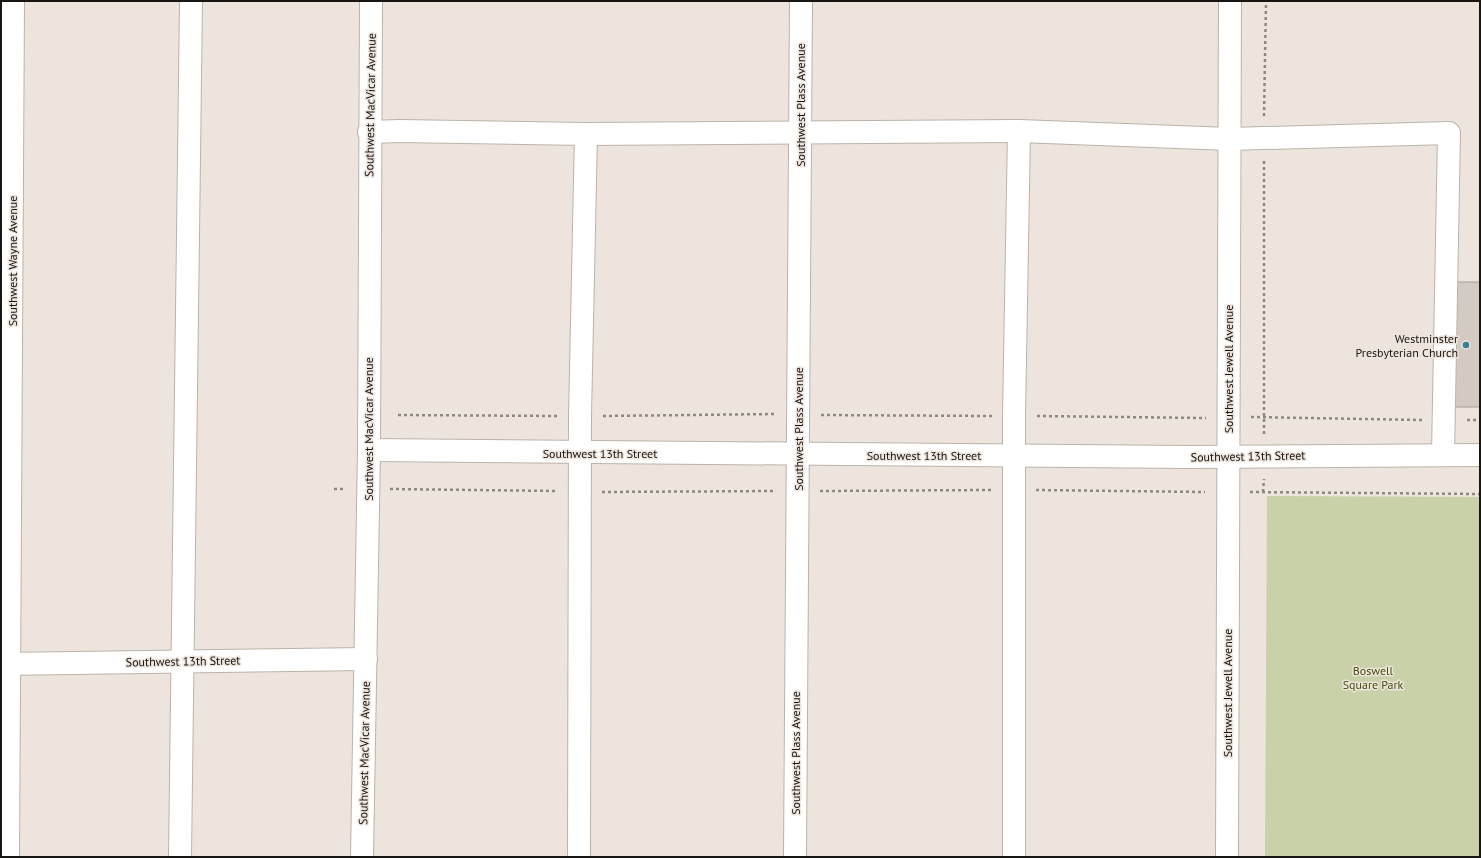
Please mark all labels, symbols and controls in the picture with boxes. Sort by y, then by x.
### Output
street label: Southwest MacVicar Avenue [361,33,379,177]
street label: Southwest Plass Avenue [793,43,808,167]
street label: Southwest Wayne Avenue [5,196,20,326]
street label: Southwest Jewell Avenue [1221,305,1236,433]
place label: Westminster Presbyterian Church [1356,331,1458,360]
marker: Westminster Presbyterian Church [1461,340,1471,350]
street label: Southwest MacVicar Avenue [361,357,376,501]
street label: Southwest Plass Avenue [791,367,806,491]
street label: Southwest 13th Street [543,446,657,461]
street label: Southwest 13th Street [867,448,981,463]
street label: Southwest 13th Street [1191,448,1305,464]
street label: Southwest Jewell Avenue [1220,629,1235,757]
street label: Southwest 13th Street [126,653,240,669]
park label: Boswell Square Park [1343,663,1404,692]
street label: Southwest MacVicar Avenue [355,681,373,825]
street label: Southwest Plass Avenue [788,691,803,815]

